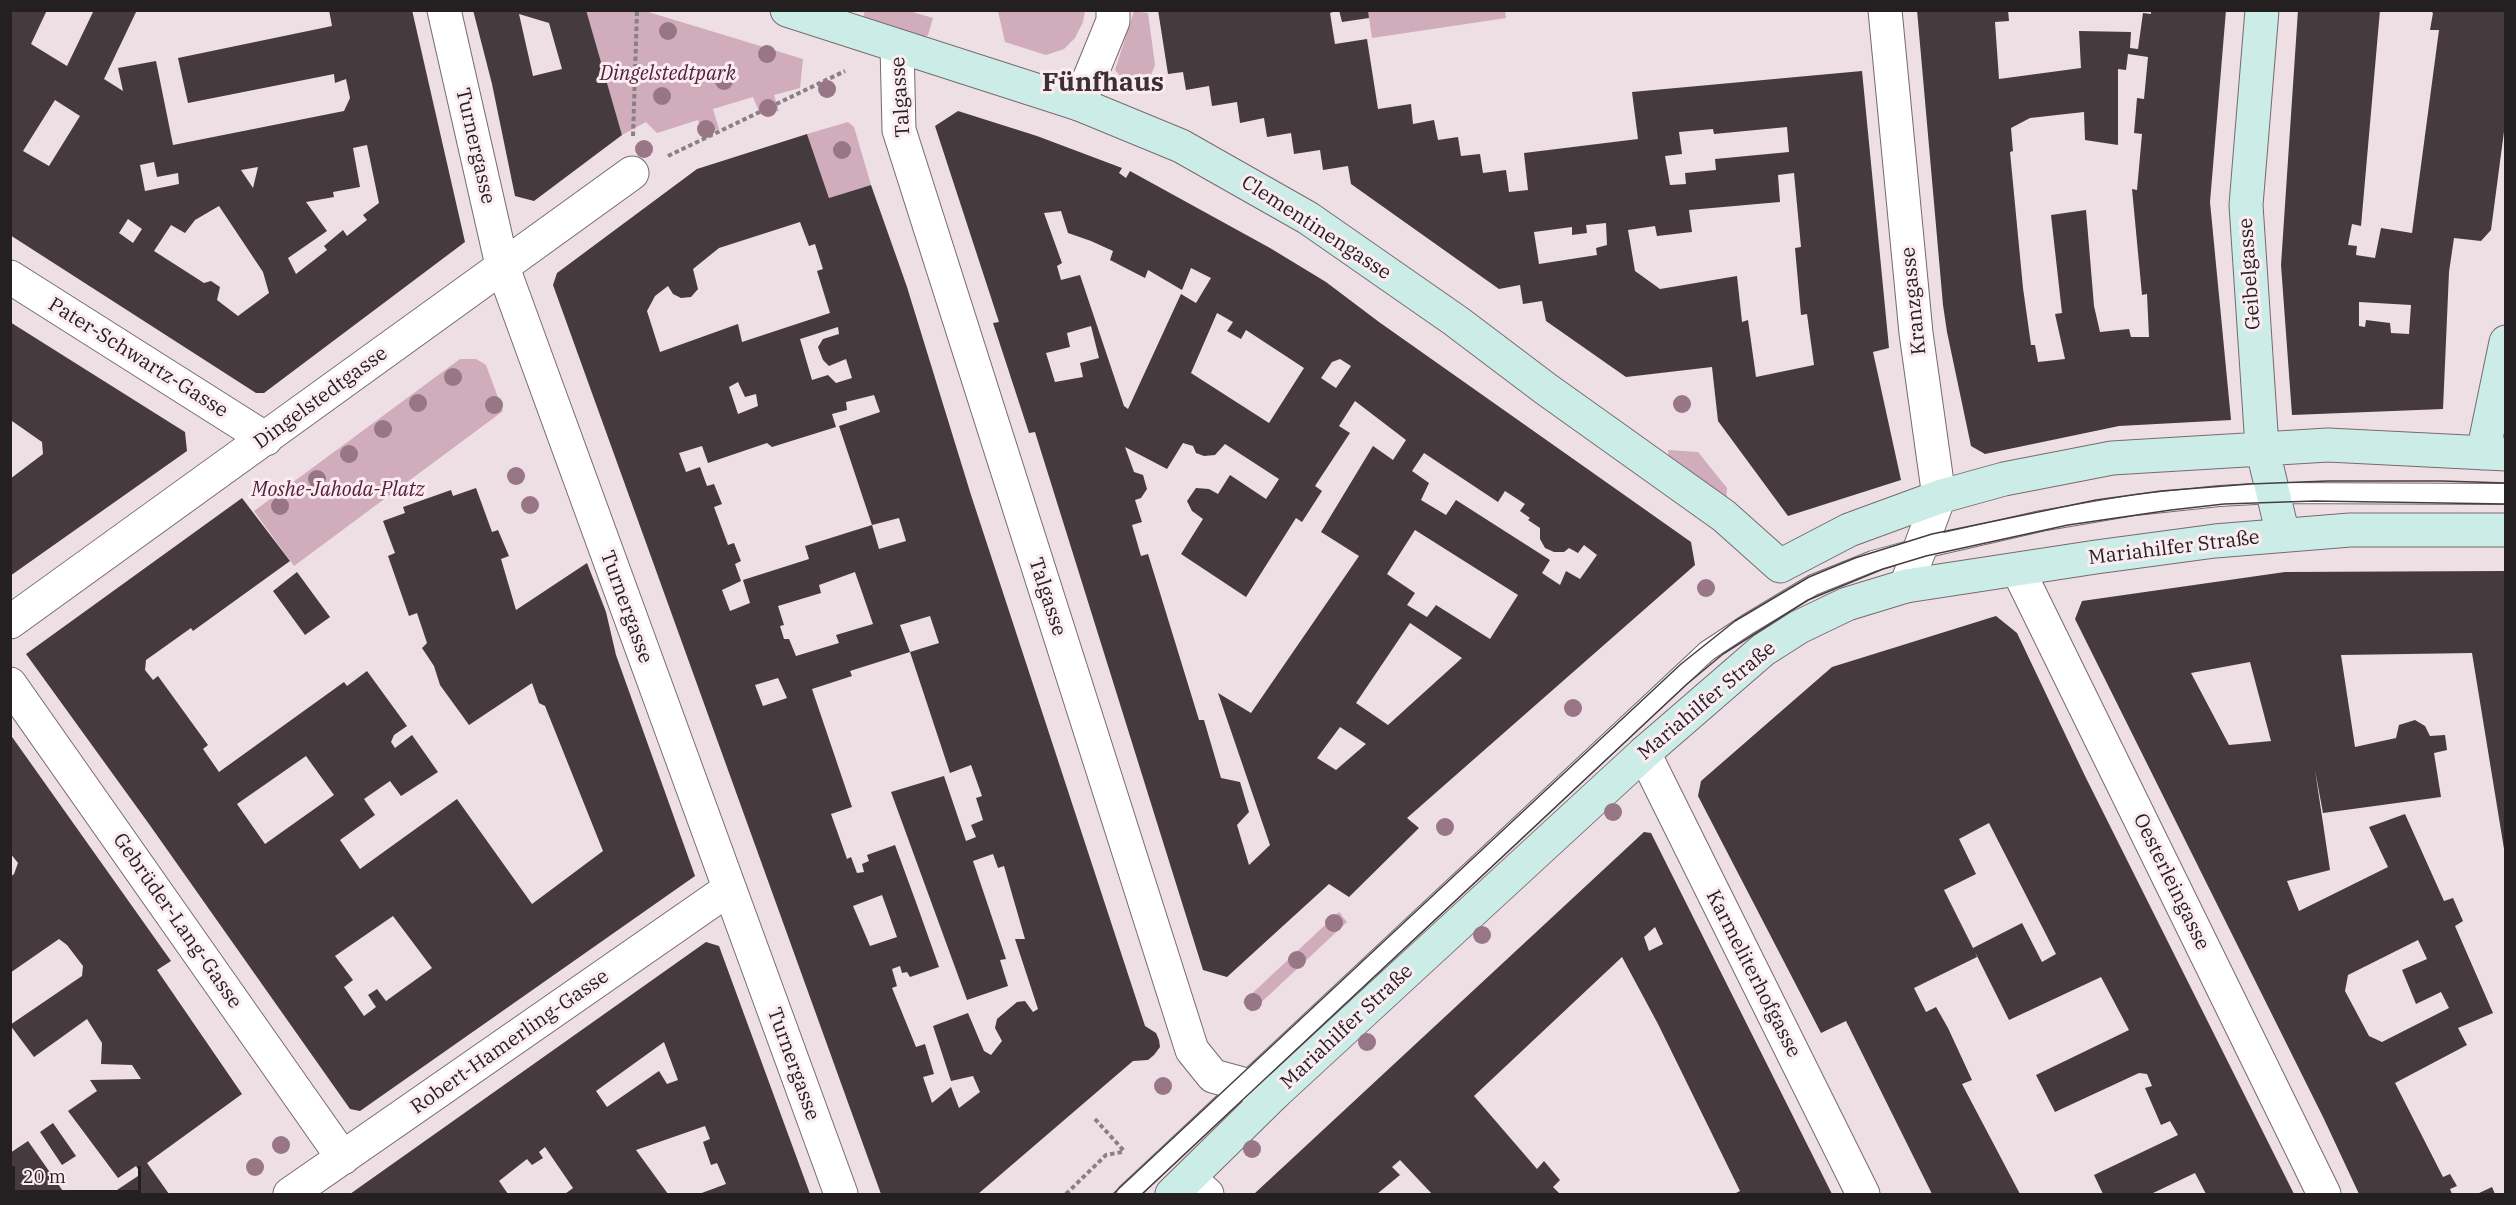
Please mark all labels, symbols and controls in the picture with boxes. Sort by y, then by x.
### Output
street label: Talgasse [886,56,916,138]
park label: Dingelstedtpark [600,62,736,86]
district label: Fünfhaus [1042,67,1164,99]
street label: Turnergasse [450,86,500,206]
street label: Clementinengasse [1237,171,1395,285]
street label: Geibelgasse [2234,217,2266,331]
street label: Kranzgasse [1896,246,1932,356]
street label: Pater-Schwartz-Gasse [44,293,232,423]
street label: Dingelstedtgasse [250,342,392,454]
park label: Moshe-Jahoda-Platz [251,478,425,502]
street label: Mariahilfer Straße [2087,526,2261,570]
street label: Turnergasse [595,547,657,667]
street label: Talgasse [1023,555,1071,639]
street label: Mariahilfer Straße [1633,636,1781,766]
street label: Oesterleingasse [2128,810,2214,954]
street label: Gebrüder-Lang-Gasse [107,829,247,1013]
street label: Karmeliterhofgasse [1700,886,1806,1062]
street label: Mariahilfer Straße [1276,959,1418,1095]
street label: Robert-Hamerling-Gasse [406,964,614,1120]
street label: Turnergasse [762,1004,824,1124]
scale bar [15,1154,144,1192]
text: 20 m [23,1165,66,1188]

